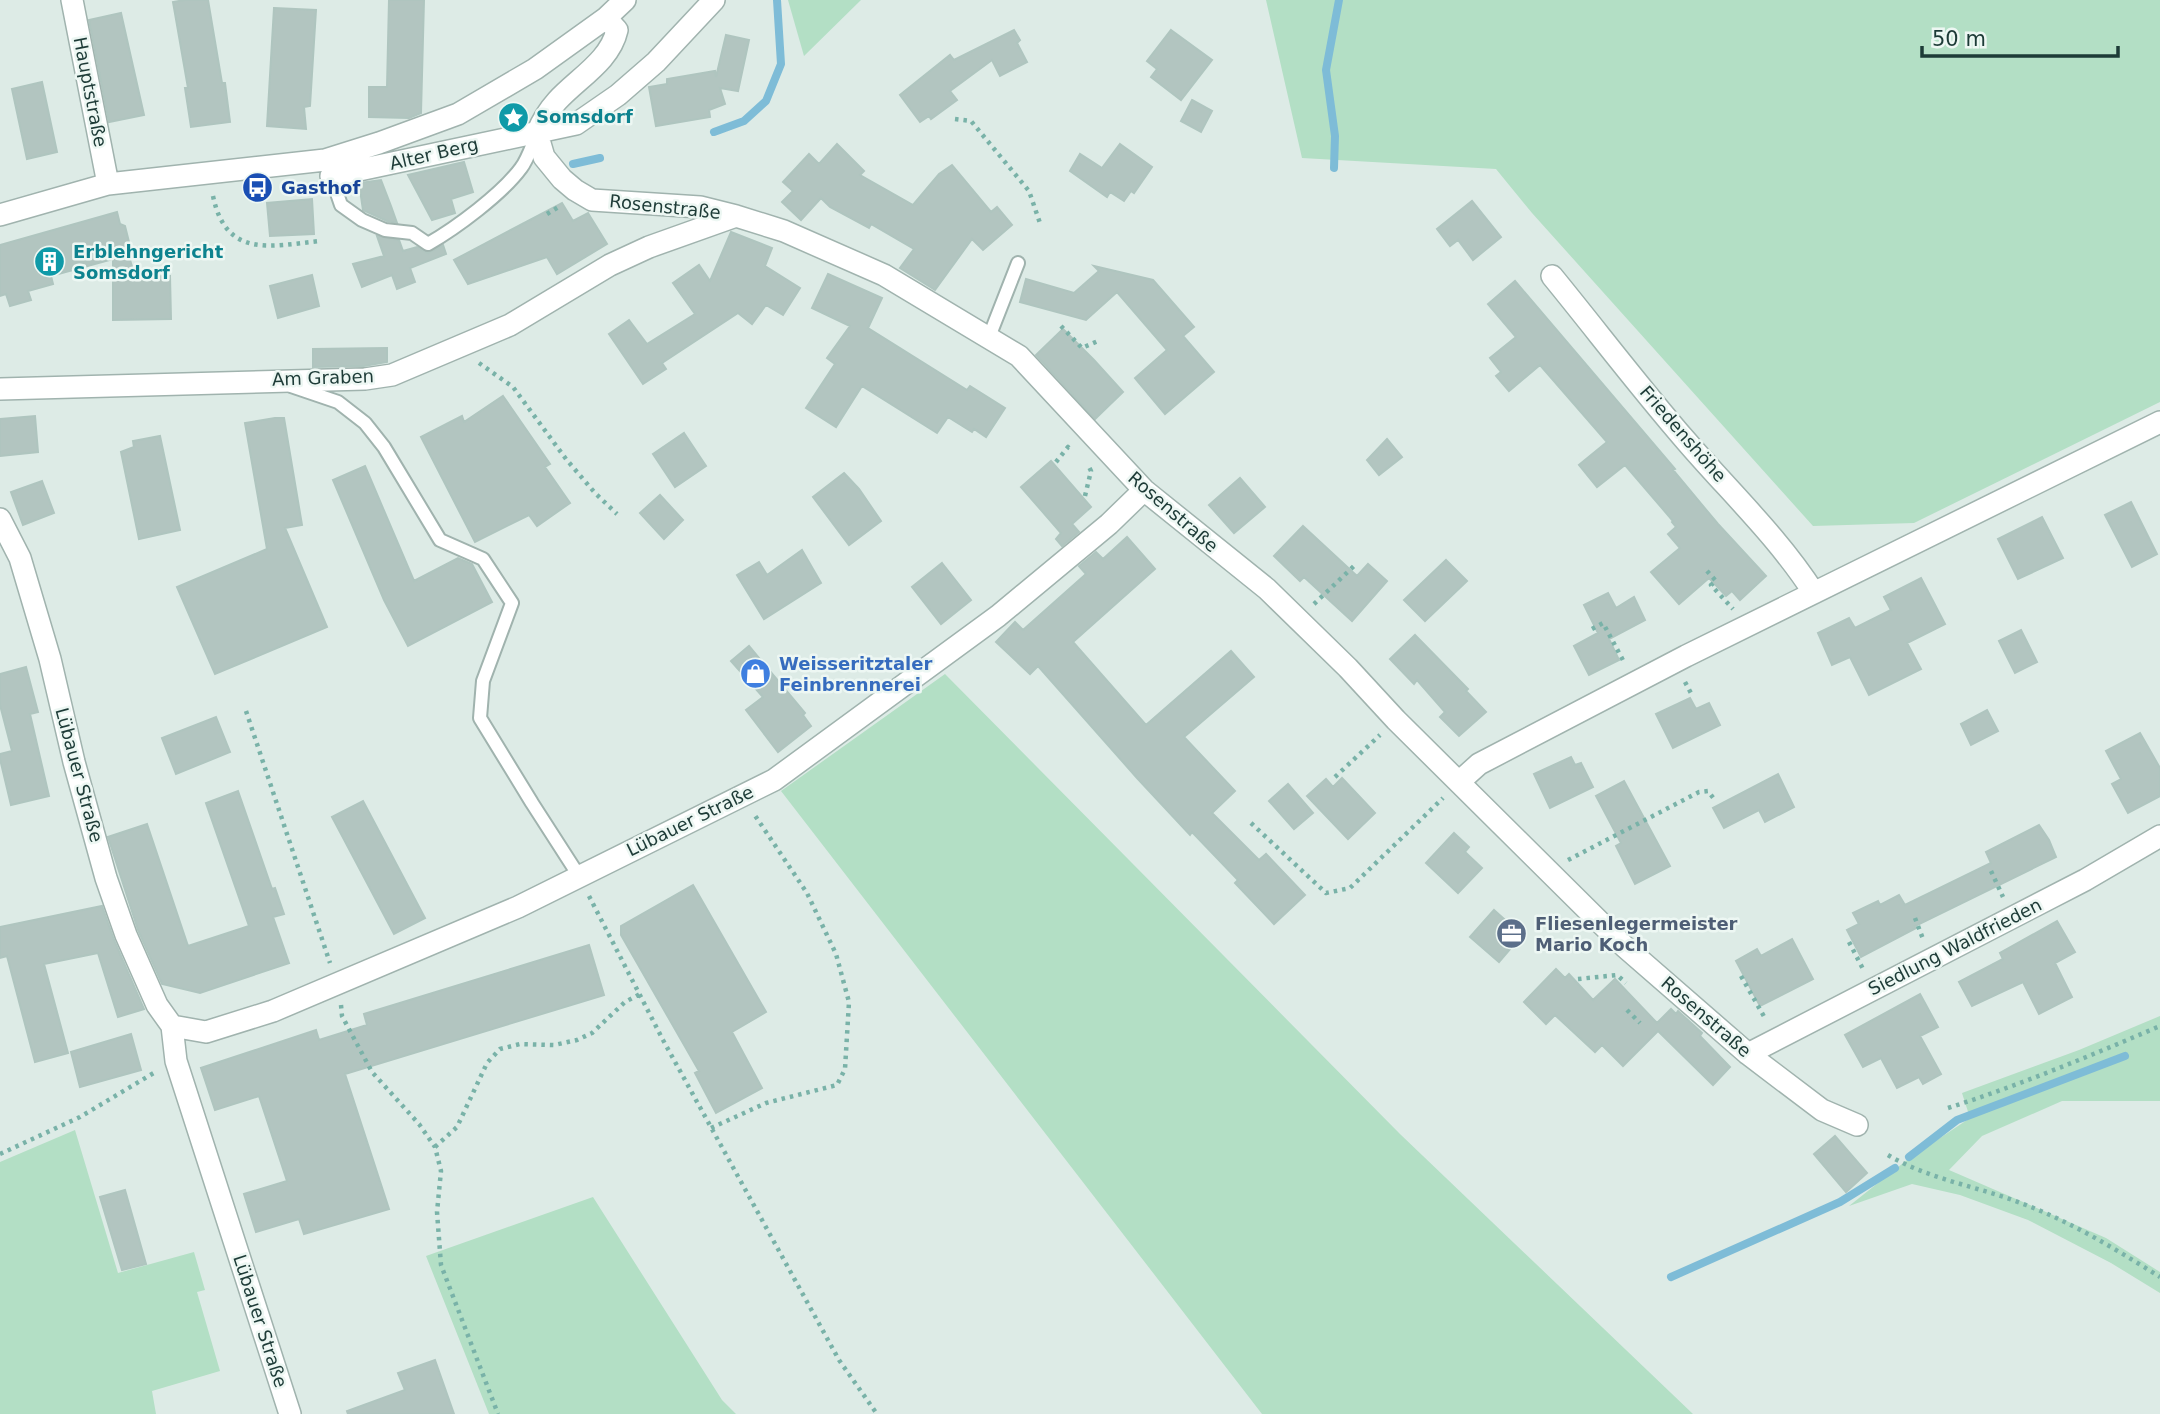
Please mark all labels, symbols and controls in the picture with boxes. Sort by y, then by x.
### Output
scale bar [1922,14,2118,58]
text: 50 m [1932,27,1986,51]
street label: Hauptstraße [70,35,111,149]
place icon: Somsdorf [496,100,530,134]
place label: Somsdorf [536,106,633,127]
street label: Alter Berg [387,133,480,174]
bus stop icon: Gasthof [241,171,275,205]
place label: Gasthof [281,177,360,198]
street label: Rosenstraße [608,190,722,223]
place label: Erblehngericht Somsdorf [73,241,224,283]
building icon: Erblehngericht Somsdorf [33,245,67,279]
street label: Am Graben [272,365,374,390]
street label: Friedenshöhe [1636,381,1731,486]
street label: Rosenstraße [1124,467,1222,556]
place label: Weisseritztaler Feinbrennerei [779,653,932,695]
shop icon: Weisseritztaler Feinbrennerei [739,657,773,691]
street label: Lübauer Straße [51,705,108,844]
street label: Lübauer Straße [623,781,757,860]
street label: Siedlung Waldfrieden [1865,894,2045,999]
place label: Fliesenlegermeister Mario Koch [1535,913,1738,955]
office icon: Fliesenlegermeister Mario Koch [1495,917,1529,951]
street label: Rosenstraße [1657,972,1755,1061]
street label: Lübauer Straße [229,1252,292,1390]

